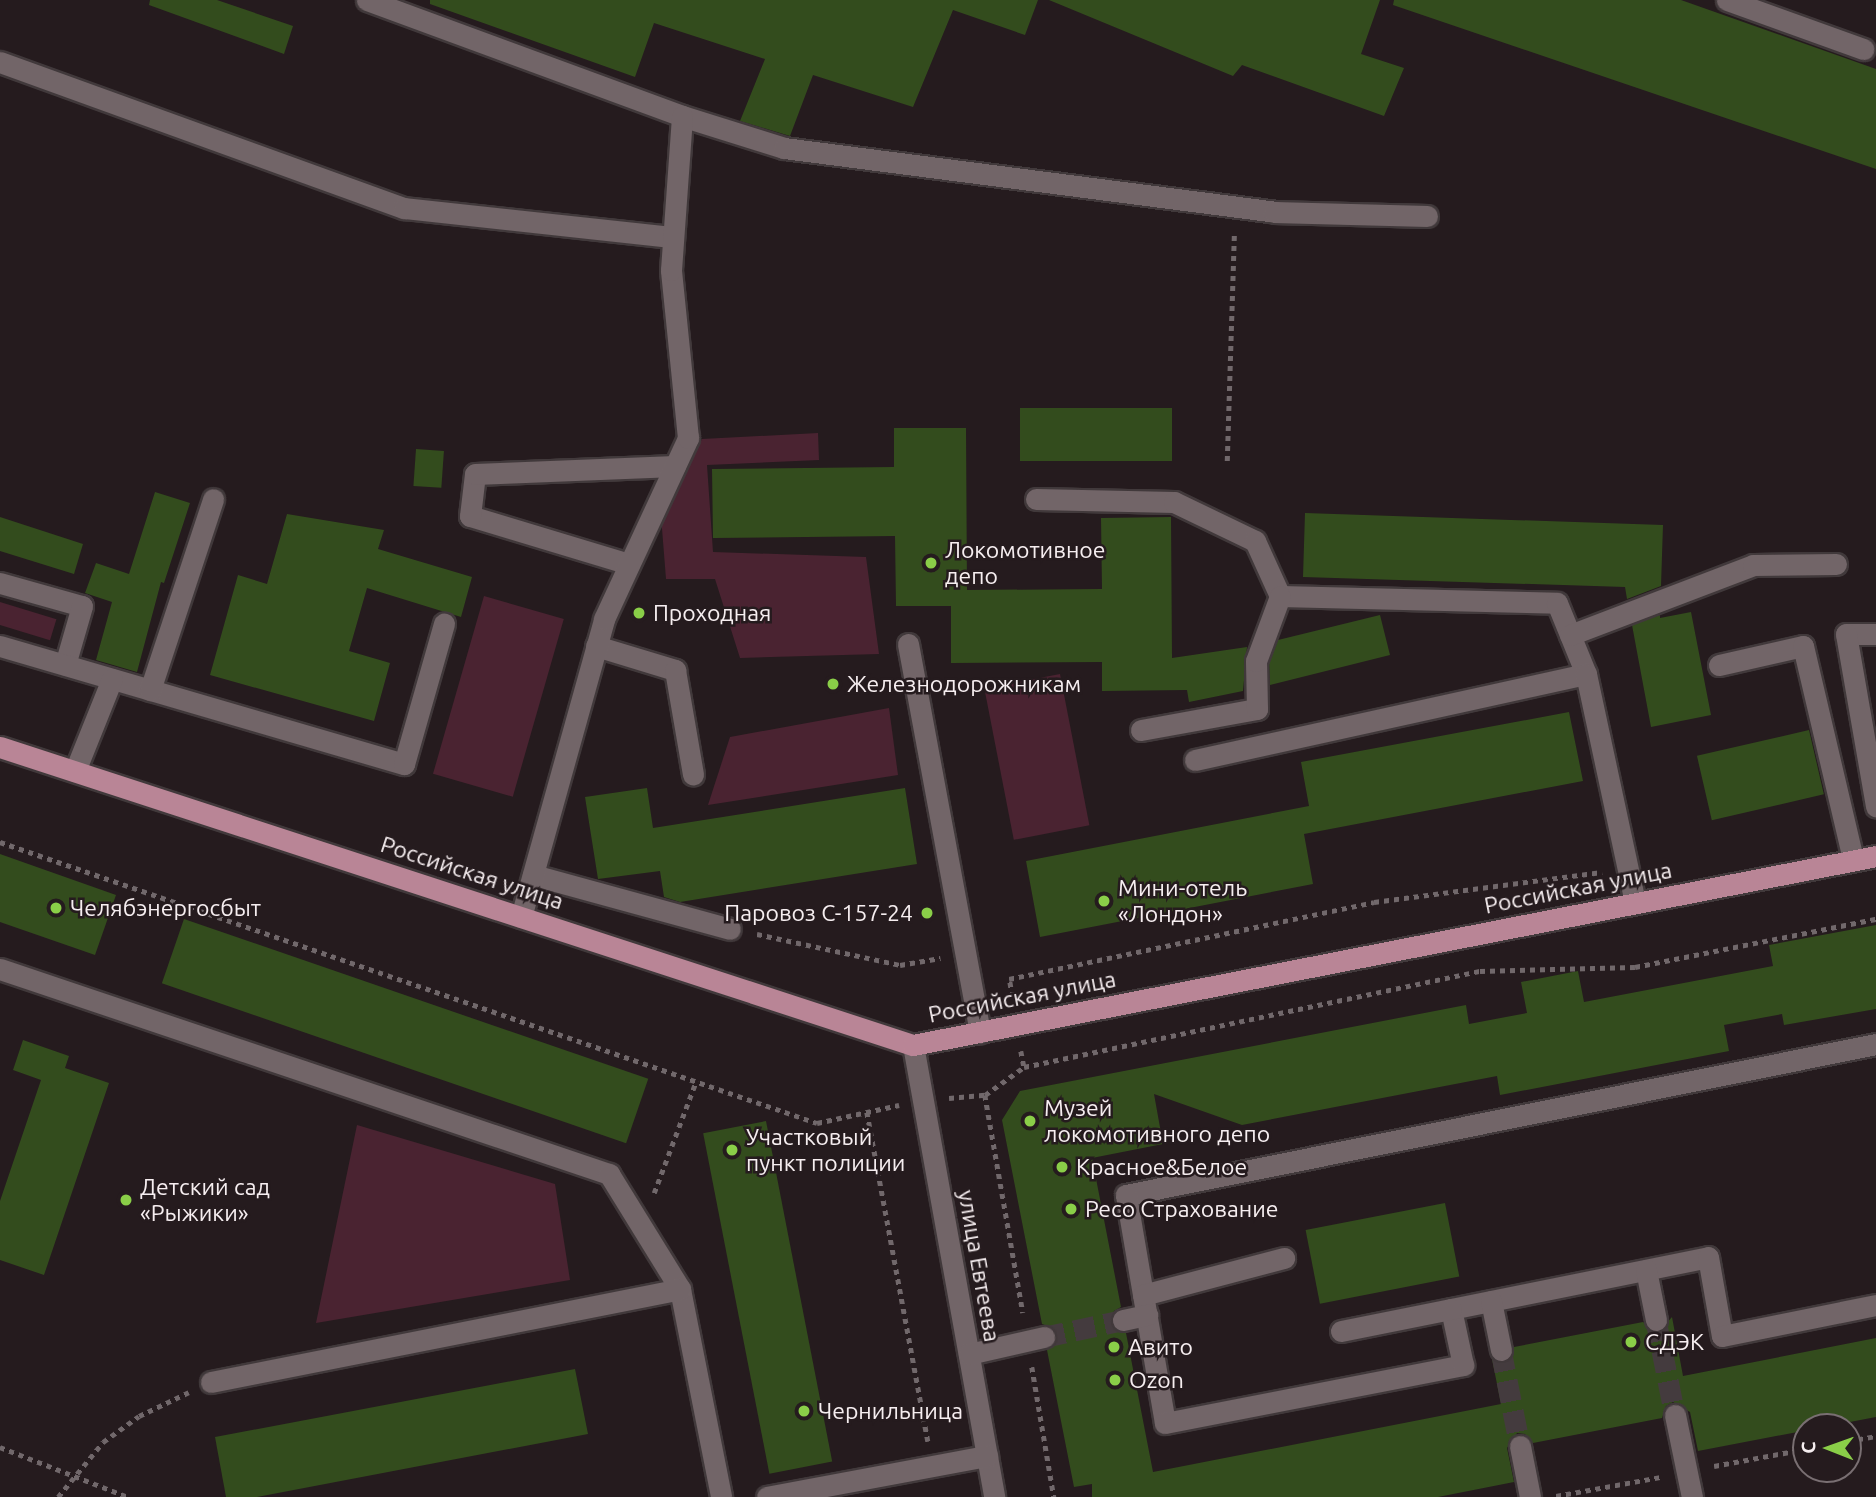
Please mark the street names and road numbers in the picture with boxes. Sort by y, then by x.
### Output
street label: Российская улица [377,830,567,916]
street label: Российская улица [1482,856,1674,920]
street label: Российская улица [926,965,1118,1029]
street label: улица Евтеева [952,1188,1006,1344]

